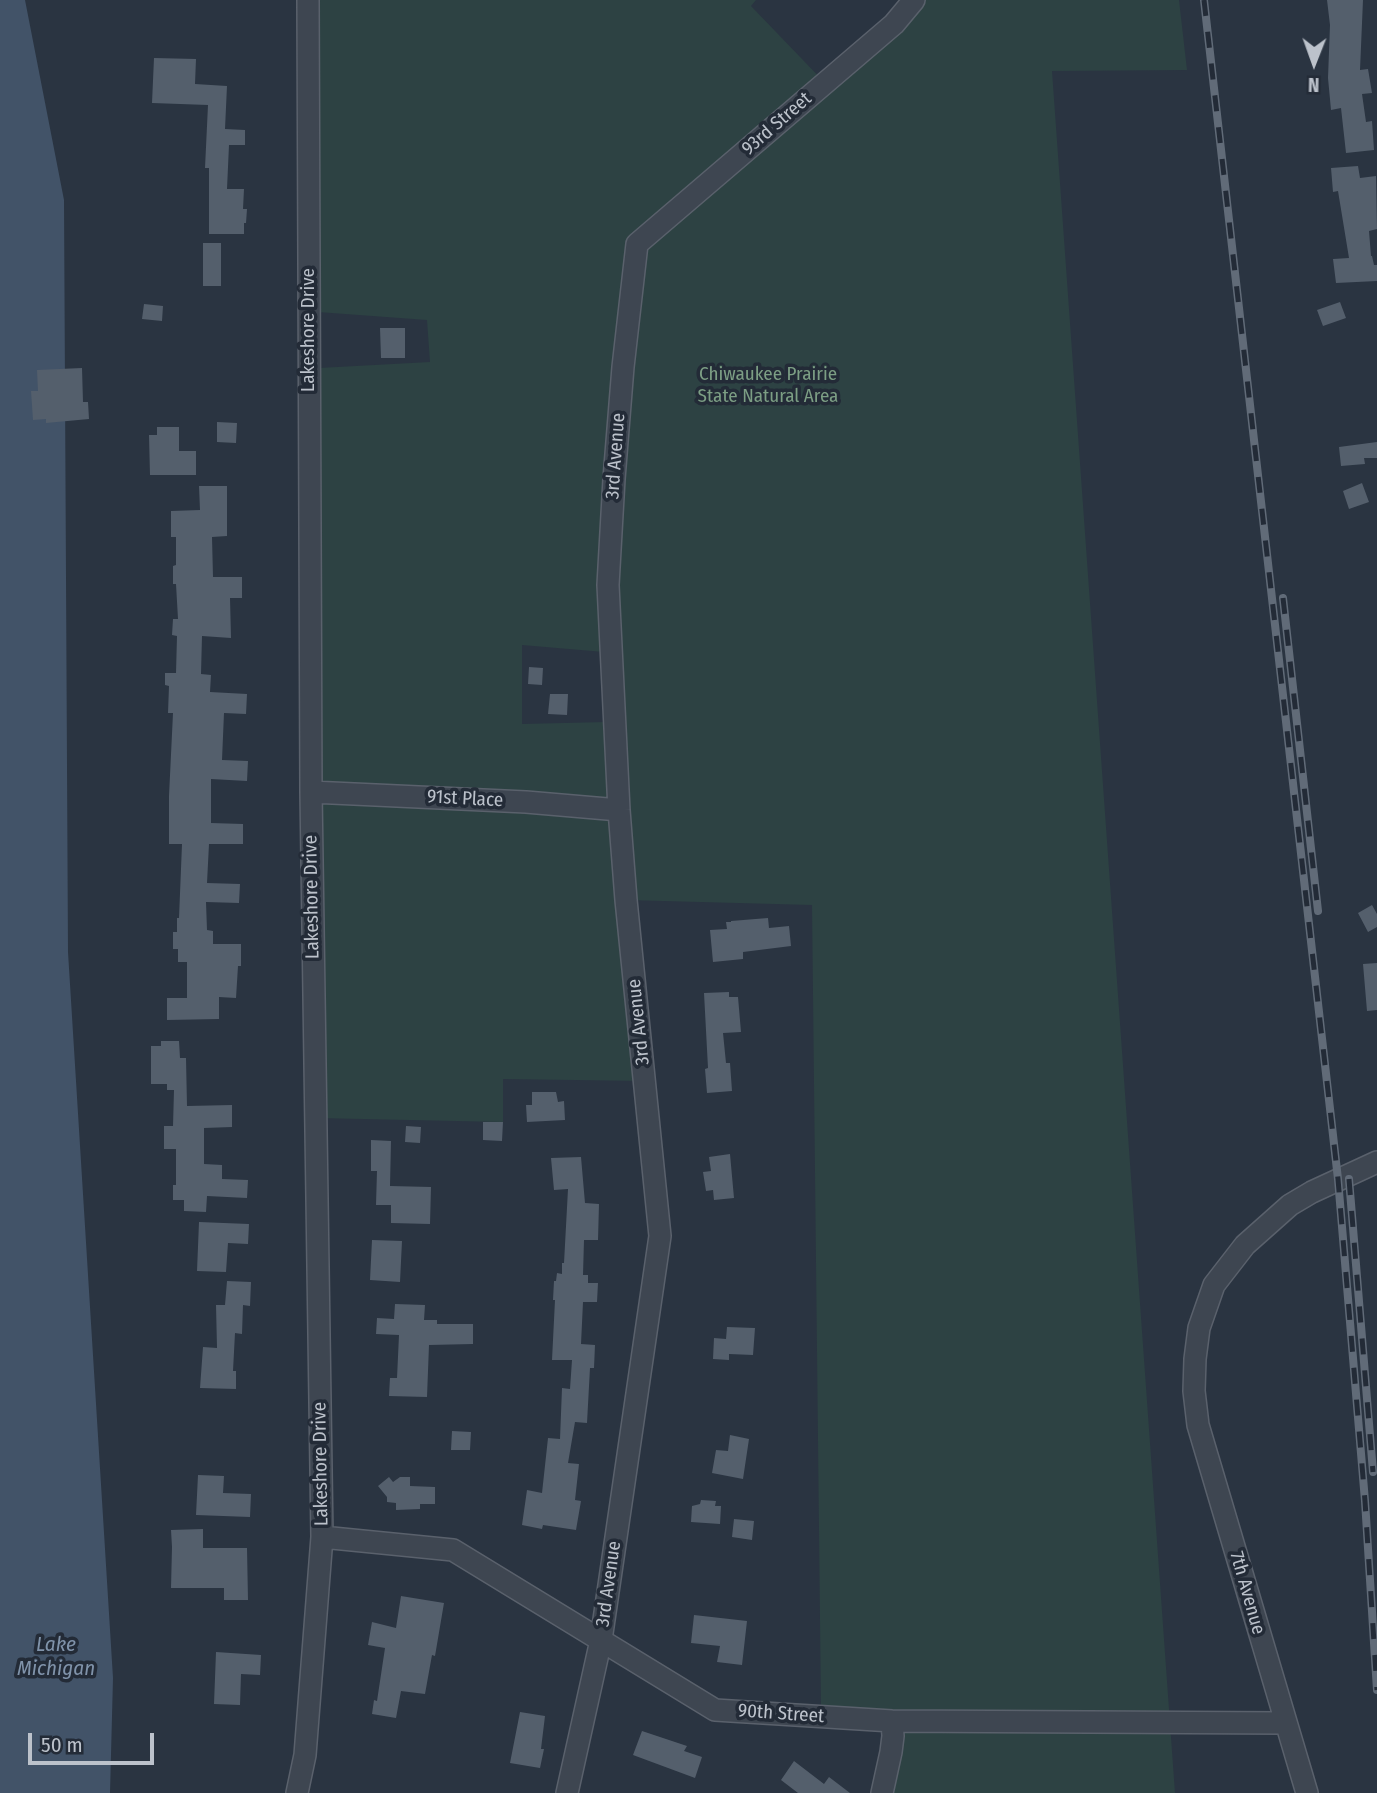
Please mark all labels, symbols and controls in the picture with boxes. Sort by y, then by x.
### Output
north arrow [1279,28,1349,98]
text: N [1308,73,1320,96]
street label: 93rd Street [737,88,817,160]
street label: Lakeshore Drive [298,268,320,392]
park label: Chiwaukee Prairie State Natural Area [698,364,838,408]
street label: 3rd Avenue [602,412,630,500]
street label: 91st Place [426,786,504,812]
street label: Lakeshore Drive [300,835,324,959]
street label: 3rd Avenue [623,978,655,1066]
street label: Lakeshore Drive [309,1402,333,1526]
street label: 3rd Avenue [592,1540,626,1628]
street label: 7th Avenue [1224,1549,1270,1637]
water label: Lake Michigan [17,1632,95,1682]
street label: 90th Street [737,1700,825,1728]
scale bar [32,1720,158,1764]
text: 50 m [41,1732,83,1758]

